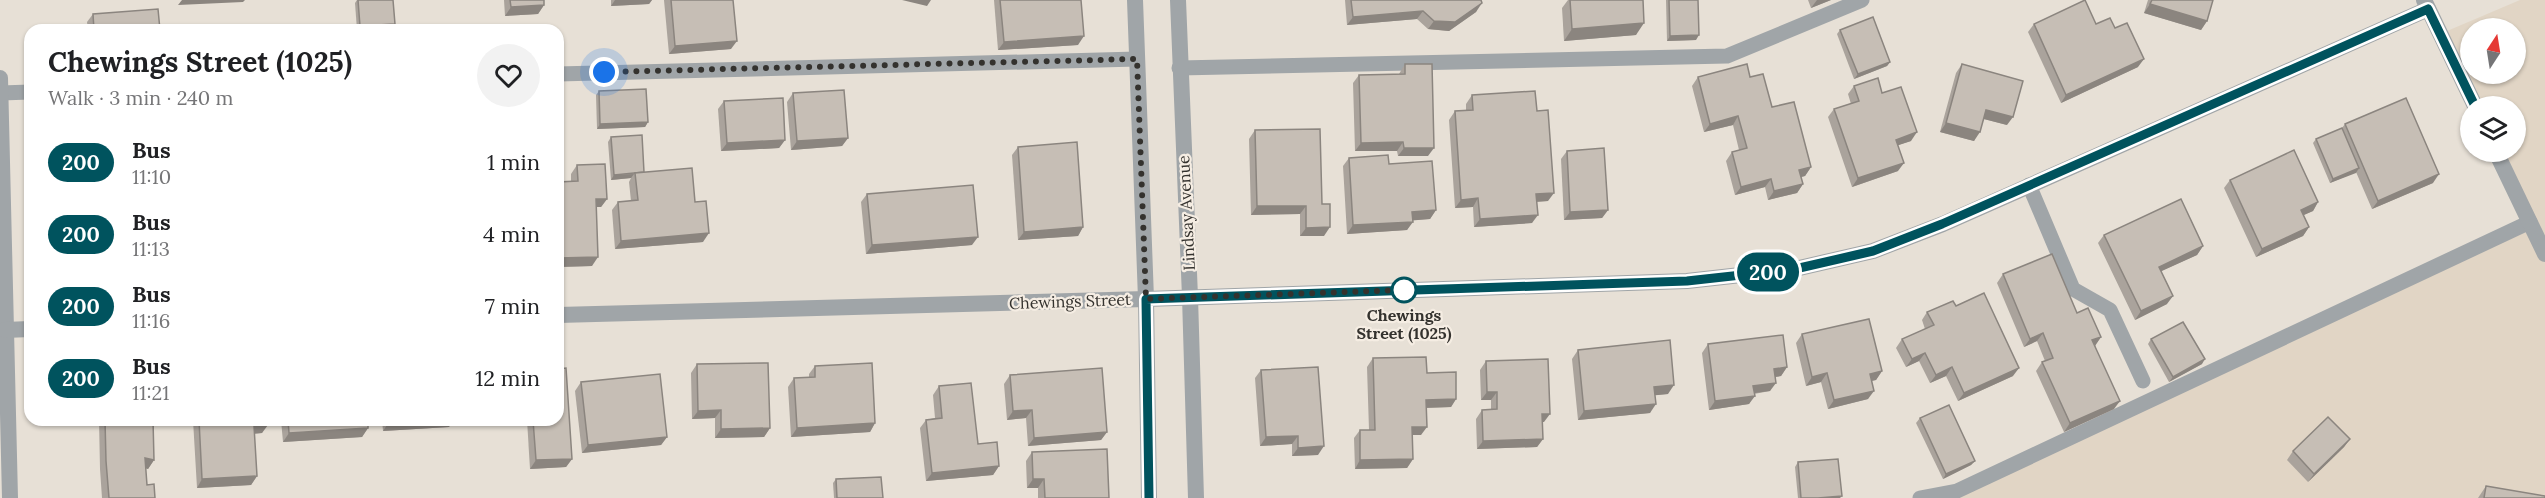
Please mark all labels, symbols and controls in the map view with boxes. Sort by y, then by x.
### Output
north arrow [2460,18,2526,84]
map controls [2460,18,2526,162]
text: Chewings Street (1025) [48,44,352,80]
button: heart [477,44,540,107]
your location [589,57,619,87]
text: Walk · 3 min · 240 m [48,85,233,110]
button: layers [2460,96,2526,162]
text: Bus [132,136,171,164]
text: 1 min [487,148,540,176]
text: 200 [62,149,100,176]
street label: Lindsay Avenue [1173,154,1199,271]
text: 11:10 [132,164,171,189]
text: Bus [132,208,171,236]
text: 4 min [483,220,540,248]
text: 200 [62,221,100,248]
text: 11:13 [132,236,170,261]
line badge: 200 [1734,252,1802,292]
text: 200 [1749,259,1787,286]
marker: Chewings Street (1025) [1391,277,1417,303]
text: Bus [132,280,171,308]
street label: Chewings Street [1009,289,1132,313]
text: 7 min [485,292,540,320]
text: 200 [62,293,100,320]
place label: Chewings Street (1025) [1357,305,1452,344]
text: 11:16 [132,308,170,333]
text: Bus [132,352,171,380]
text: 12 min [475,364,540,392]
text: 200 [62,365,100,392]
text: 11:21 [132,380,170,405]

